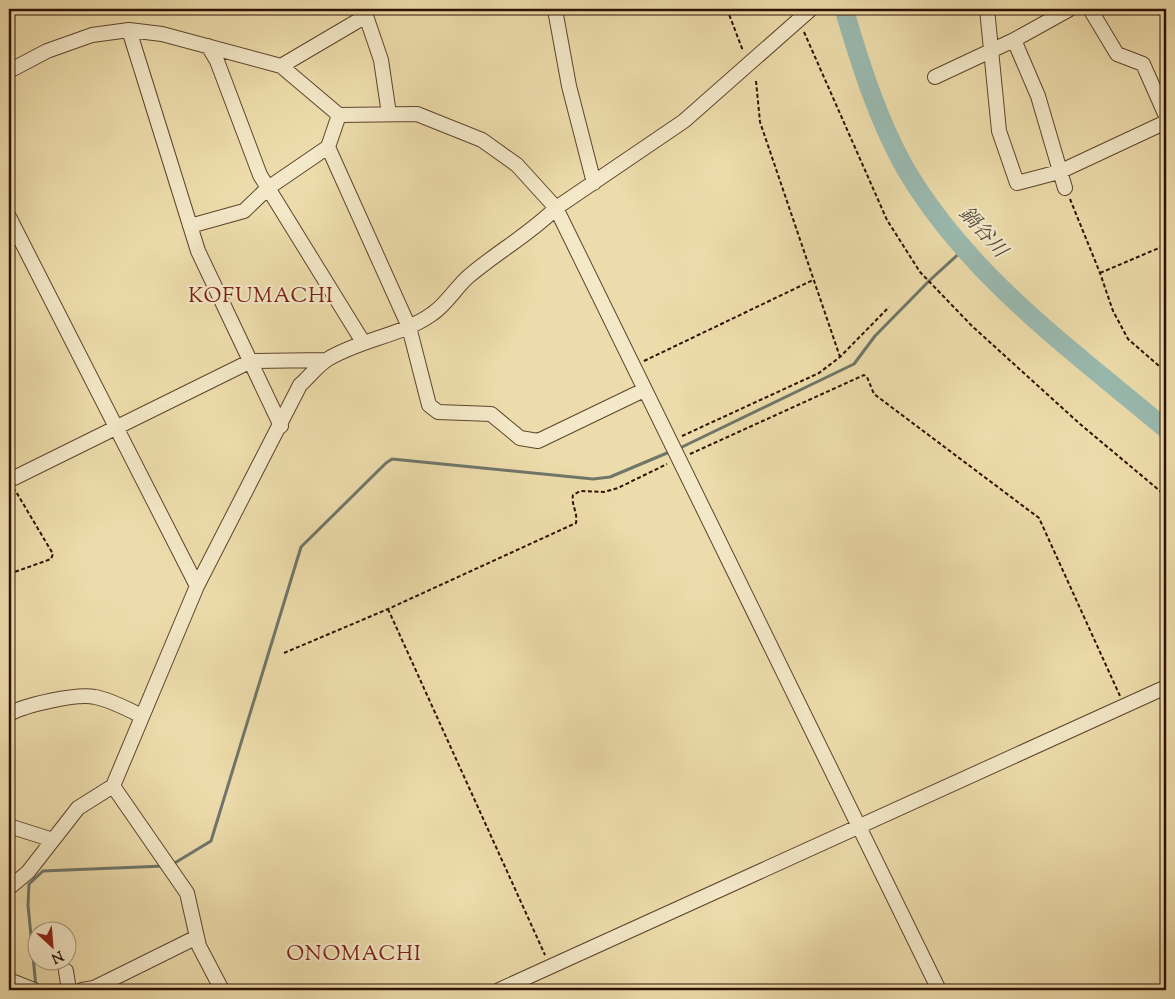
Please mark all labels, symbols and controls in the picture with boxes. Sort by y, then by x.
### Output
water label: 鍋谷川 [951,201,1014,266]
district label: KOFUMACHI [188,282,334,312]
north arrow [28,922,78,972]
district label: ONOMACHI [286,940,422,970]
text: N [47,944,66,967]

